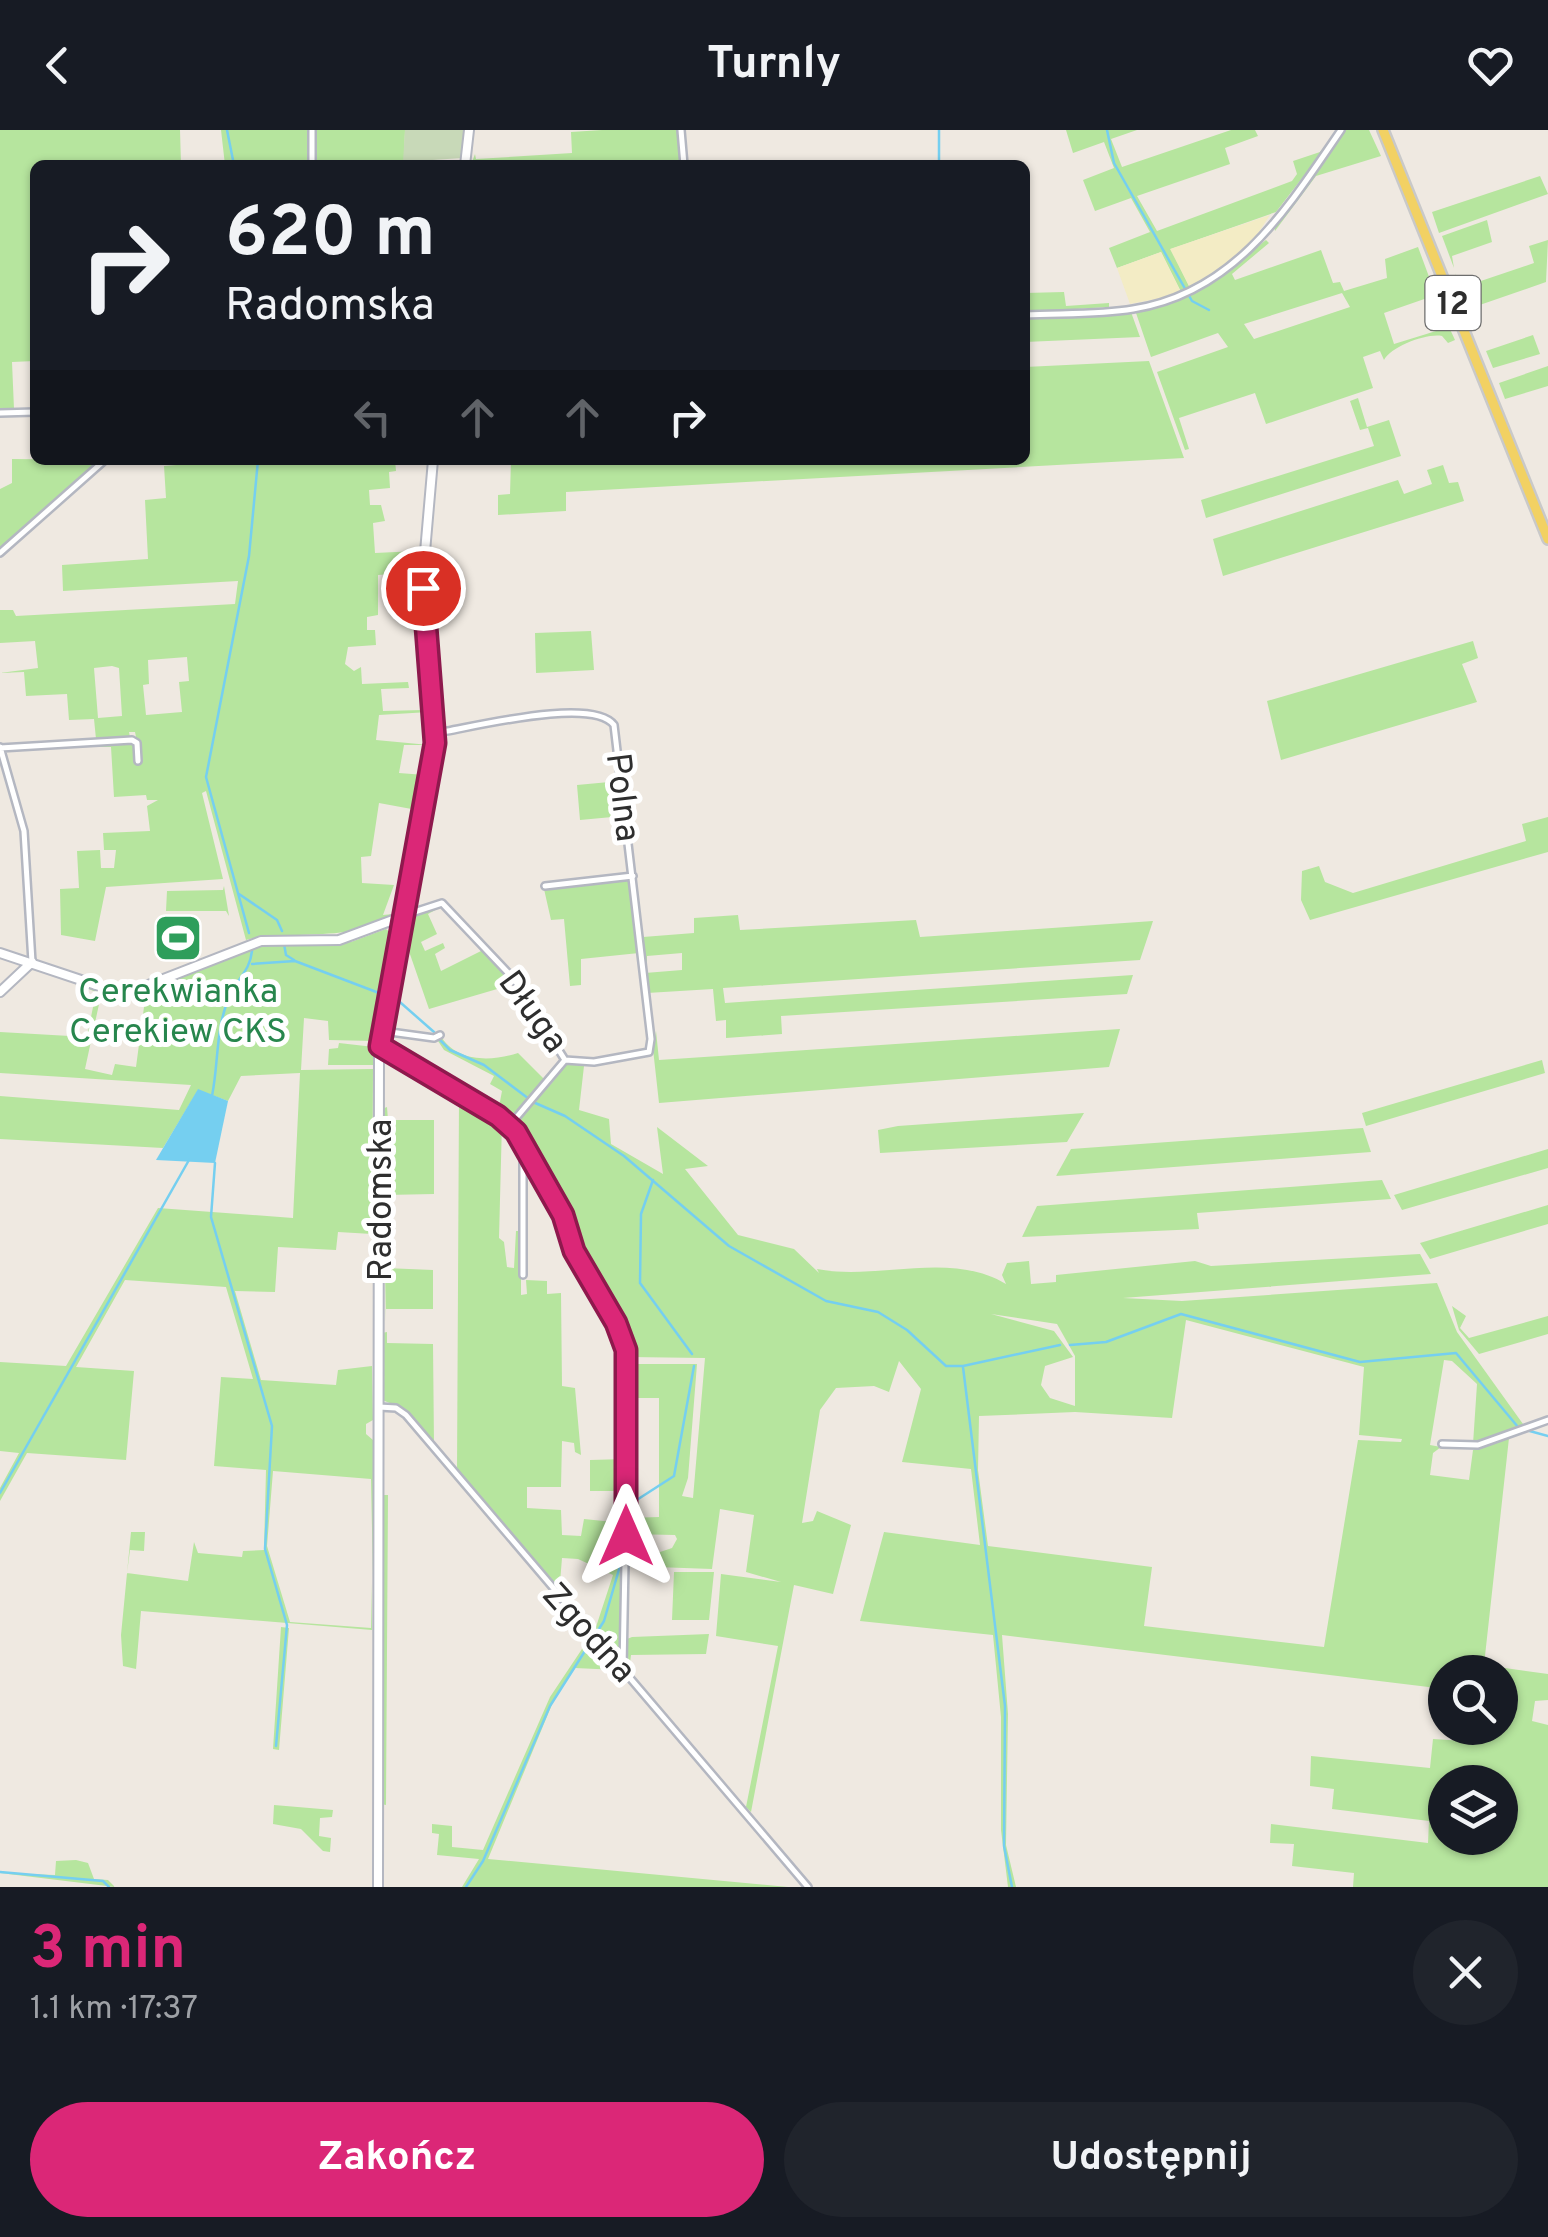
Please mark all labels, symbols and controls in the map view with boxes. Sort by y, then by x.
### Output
text: Turnly [707,37,841,94]
icon: back [30,38,85,93]
icon: heart [1463,38,1518,93]
text: 620 m [225,192,436,281]
icon: right [60,200,190,330]
road number: 12 [1426,276,1480,330]
text: Radomska [225,279,435,336]
icon: left [345,390,400,445]
icon: ahead [450,390,505,445]
icon: ahead [555,390,610,445]
icon: right [660,390,715,445]
pin [381,546,466,631]
icon: arrive [396,561,451,616]
street label: Polna [594,750,648,844]
sports icon: Cerekwianka Cerekiew CKS [152,912,204,964]
street label: Długa [487,963,576,1062]
place label: Cerekwianka Cerekiew CKS [69,971,287,1055]
street label: Radomska [360,1118,404,1282]
position arrow [574,1484,678,1588]
street label: Zgodna [531,1575,644,1693]
map controls [1428,1655,1518,1855]
button: search [1428,1655,1518,1745]
button: layers [1428,1765,1518,1855]
text: 3 min [30,1914,186,1990]
button: close [1413,1920,1518,2025]
text: 1.1 km · 17:37 [30,1990,198,2030]
button: Zakończ [30,2102,764,2217]
button: Udostępnij [784,2102,1518,2217]

